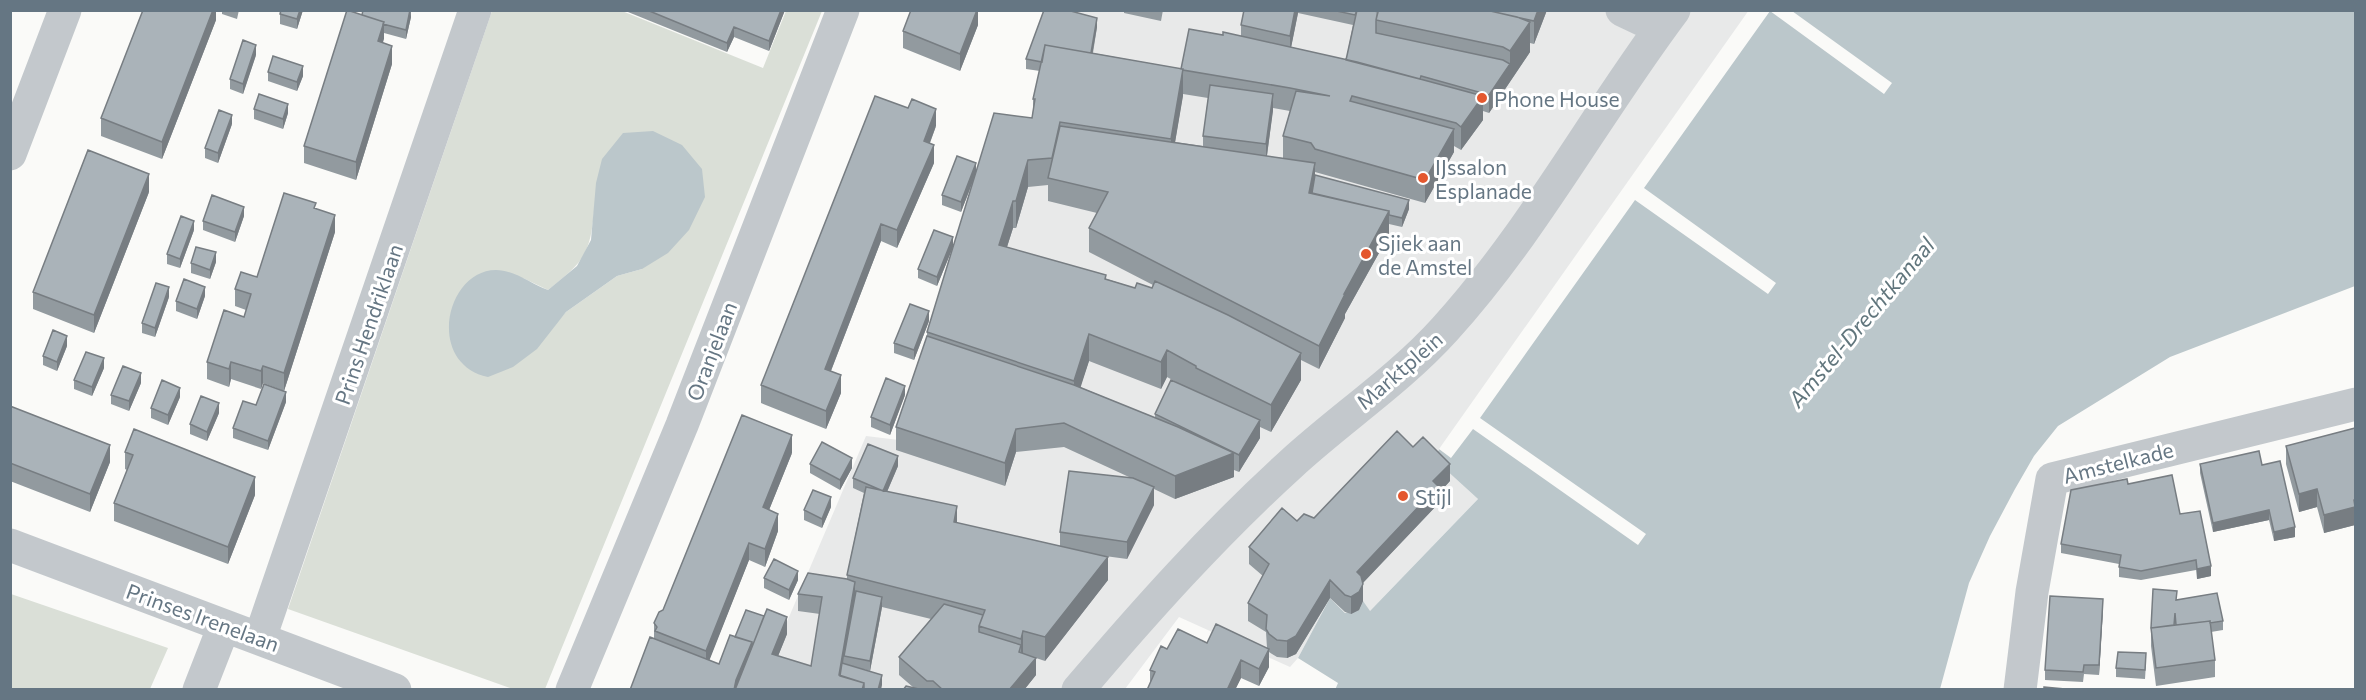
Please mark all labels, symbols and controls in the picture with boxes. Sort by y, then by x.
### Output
place label: Phone House [1494,86,1620,111]
marker: Phone House [1475,91,1489,105]
place label: IJssalon Esplanade [1435,154,1532,203]
marker: IJssalon Esplanade [1416,171,1430,185]
place label: Sjiek aan de Amstel [1378,230,1472,279]
water label: Amstel-Drechtkanaal [1782,231,1940,413]
street label: Prins Hendriklaan [329,240,407,408]
marker: Sjiek aan de Amstel [1359,247,1373,261]
street label: Oranjelaan [681,298,741,404]
street label: Marktplein [1351,326,1447,414]
street label: Amstelkade [2060,436,2176,488]
place label: Stijl [1415,484,1452,509]
marker: Stijl [1396,489,1410,503]
street label: Prinses Irenelaan [123,578,283,656]

